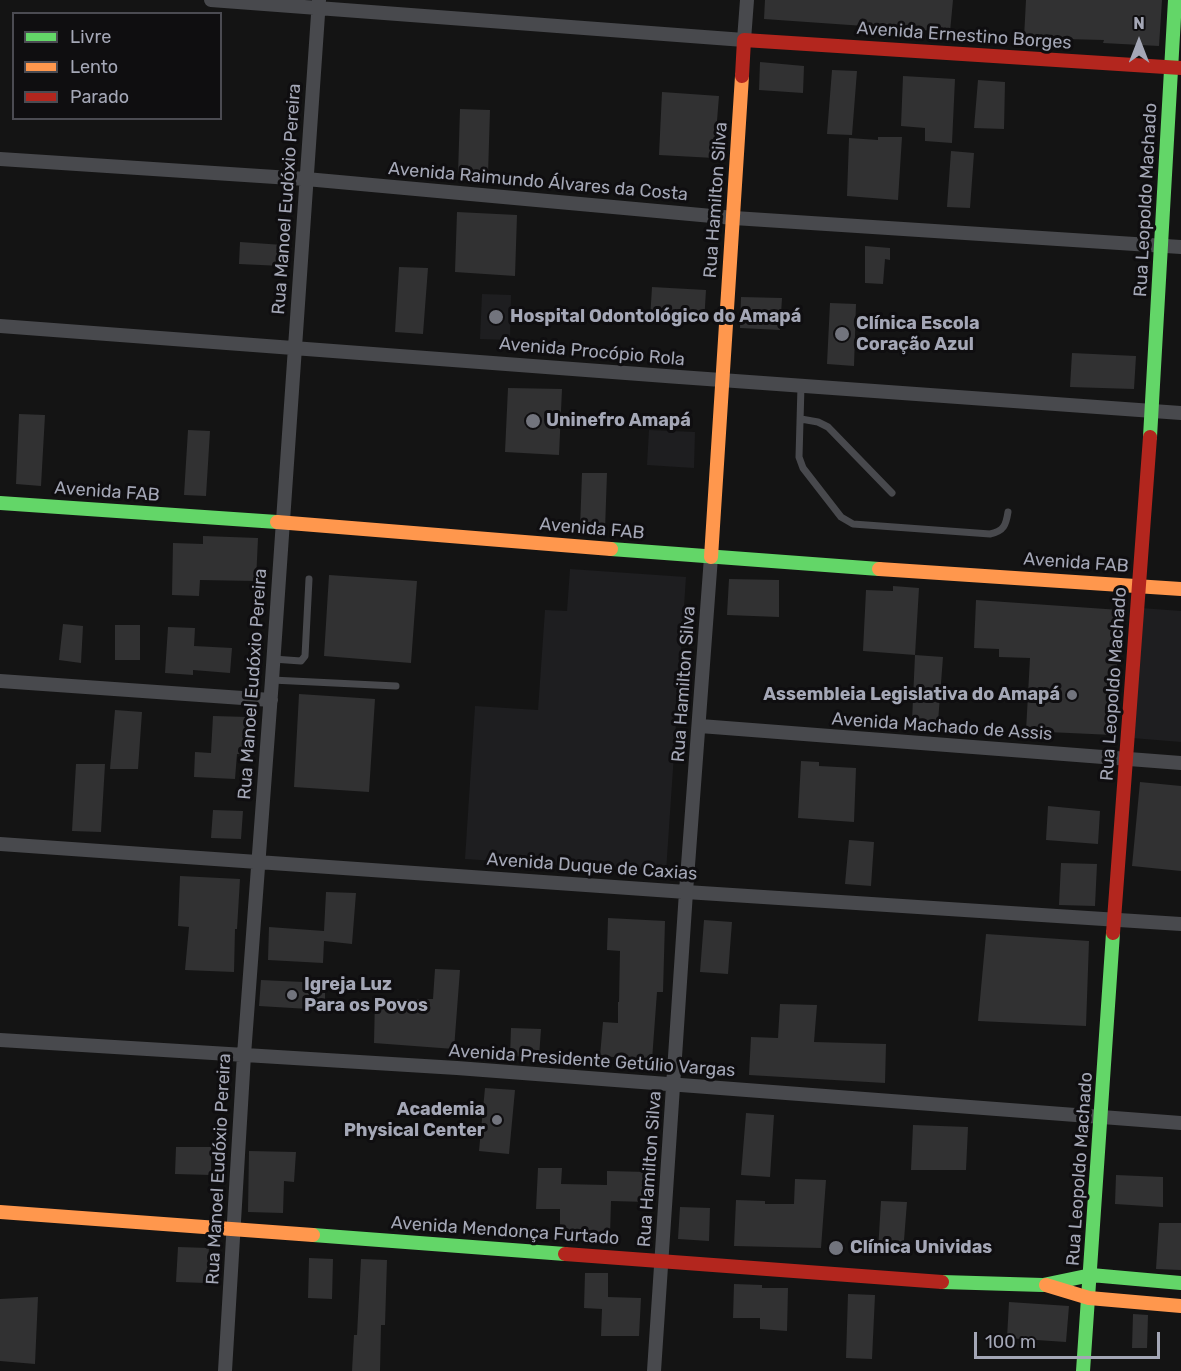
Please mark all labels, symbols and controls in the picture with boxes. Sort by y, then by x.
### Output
legend [12,12,222,120]
north arrow [1109,12,1169,72]
text: N [1133,14,1145,33]
street label: Avenida Ernestino Borges [856,18,1072,54]
text: Livre [70,26,111,48]
text: Lento [70,56,118,78]
street label: Rua Manoel Eudóxio Pereira [268,83,306,315]
text: Parado [70,86,129,108]
street label: Rua Leopoldo Machado [1130,102,1162,298]
street label: Rua Hamilton Silva [700,121,732,279]
street label: Avenida Raimundo Álvares da Costa [387,158,689,206]
place label: Hospital Odontológico do Amapá [510,306,801,328]
marker: Hospital Odontológico do Amapá [487,308,505,326]
place label: Clínica Escola Coração Azul [856,313,980,356]
marker: Clínica Escola Coração Azul [833,325,851,343]
street label: Avenida Procópio Rola [498,333,686,371]
place label: Uninefro Amapá [546,410,691,432]
marker: Uninefro Amapá [524,412,542,430]
street label: Avenida FAB [54,478,160,506]
street label: Avenida FAB [539,514,645,544]
street label: Avenida FAB [1023,549,1129,577]
street label: Rua Manoel Eudóxio Pereira [234,568,272,800]
street label: Rua Leopoldo Machado [1096,586,1132,782]
street label: Rua Hamilton Silva [668,605,700,763]
place label: Assembleia Legislativa do Amapá [763,684,1060,706]
marker: Assembleia Legislativa do Amapá [1065,688,1079,702]
street label: Avenida Machado de Assis [831,709,1053,745]
street label: Avenida Duque de Caxias [486,849,698,885]
place label: Igreja Luz Para os Povos [304,974,428,1016]
marker: Igreja Luz Para os Povos [285,988,299,1002]
street label: Avenida Presidente Getúlio Vargas [448,1040,736,1082]
street label: Rua Manoel Eudóxio Pereira [202,1053,236,1285]
street label: Rua Leopoldo Machado [1062,1071,1098,1267]
street label: Rua Hamilton Silva [634,1090,666,1248]
place label: Academia Physical Center [344,1099,485,1142]
marker: Academia Physical Center [490,1113,504,1127]
street label: Avenida Mendonça Furtado [390,1212,620,1250]
place label: Clínica Unividas [850,1237,992,1259]
marker: Clínica Unividas [827,1239,845,1257]
scale bar [977,1320,1163,1358]
text: 100 m [985,1331,1036,1353]

